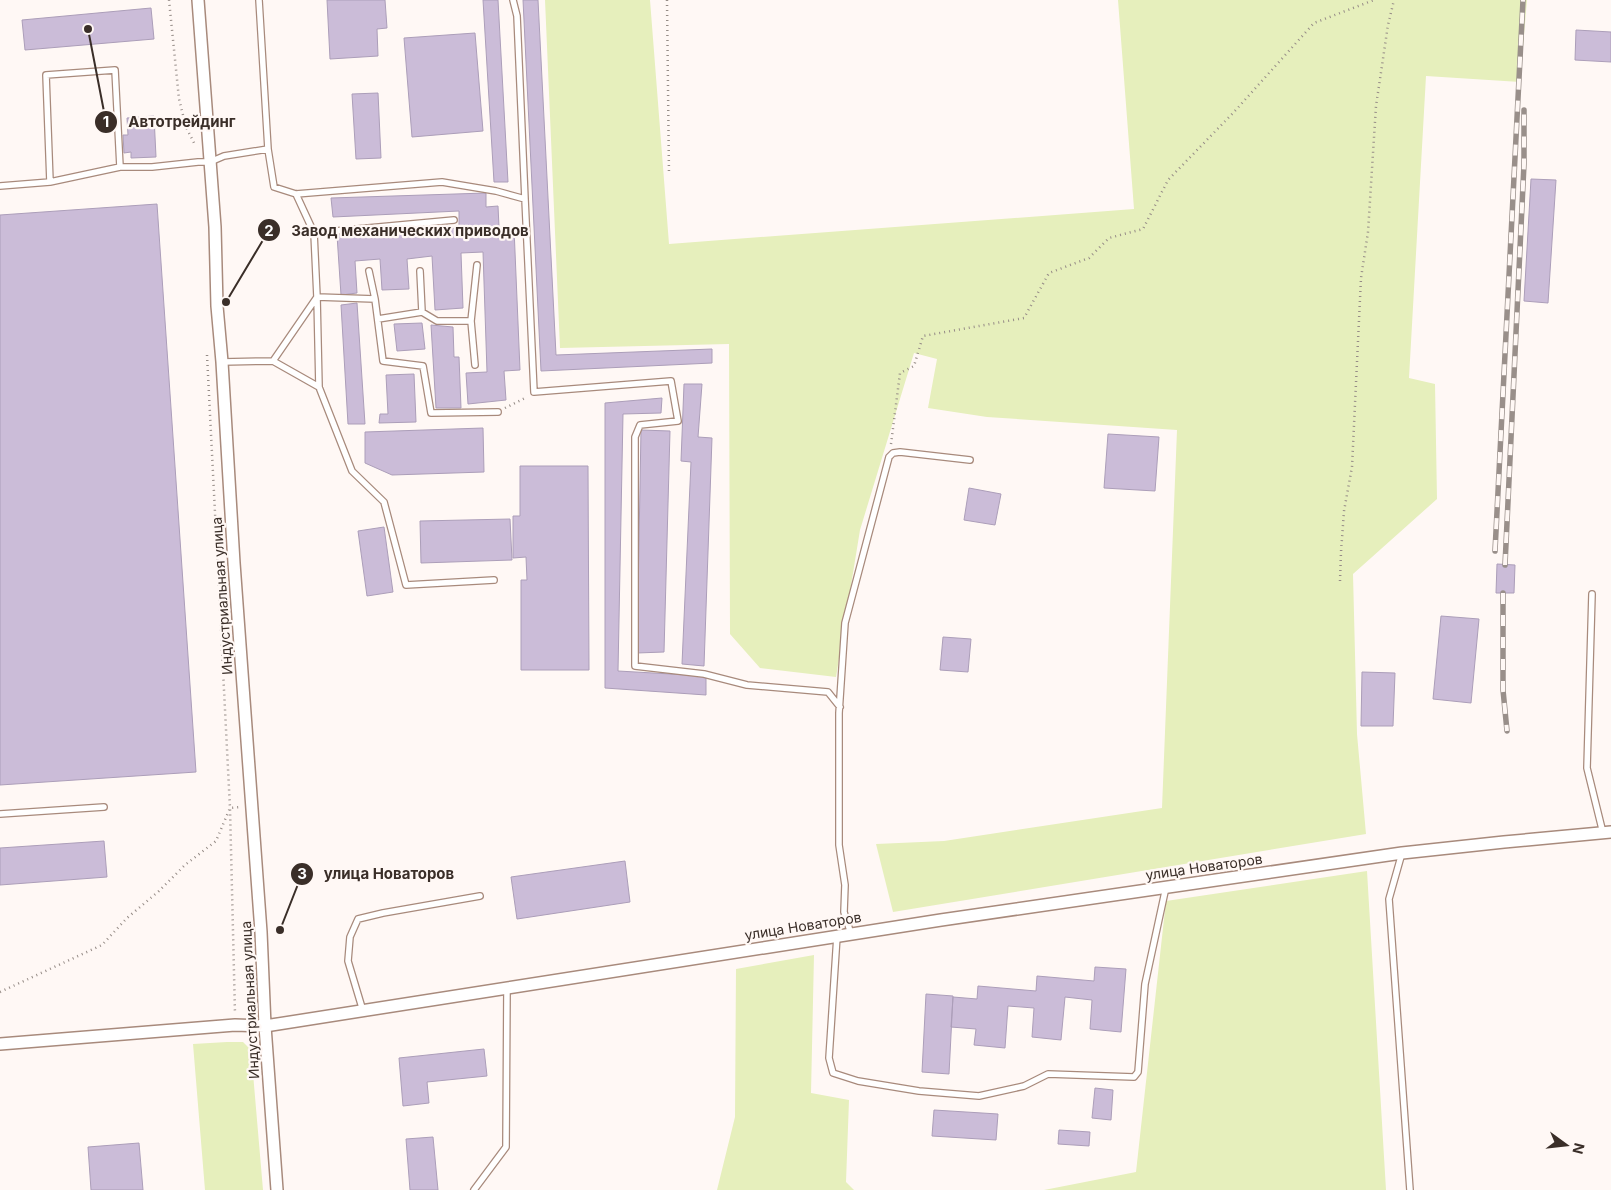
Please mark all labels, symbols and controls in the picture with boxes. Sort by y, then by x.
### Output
callout: Автотрейдинг [94,107,246,137]
text: 1 [103,112,109,131]
text: Автотрейдинг [128,112,236,131]
callout: Завод механических приводов [256,215,539,245]
text: 2 [264,221,274,240]
text: Завод механических приводов [291,221,529,240]
street label: Индустриальная улица [208,517,235,676]
street label: улица Новаторов [1144,850,1264,883]
callout: улица Новаторов [289,859,465,889]
text: 3 [297,864,307,883]
text: улица Новаторов [324,864,455,883]
street label: улица Новаторов [743,908,863,943]
street label: Индустриальная улица [237,921,262,1079]
north arrow [1541,1120,1591,1170]
text: N [1569,1141,1589,1156]

